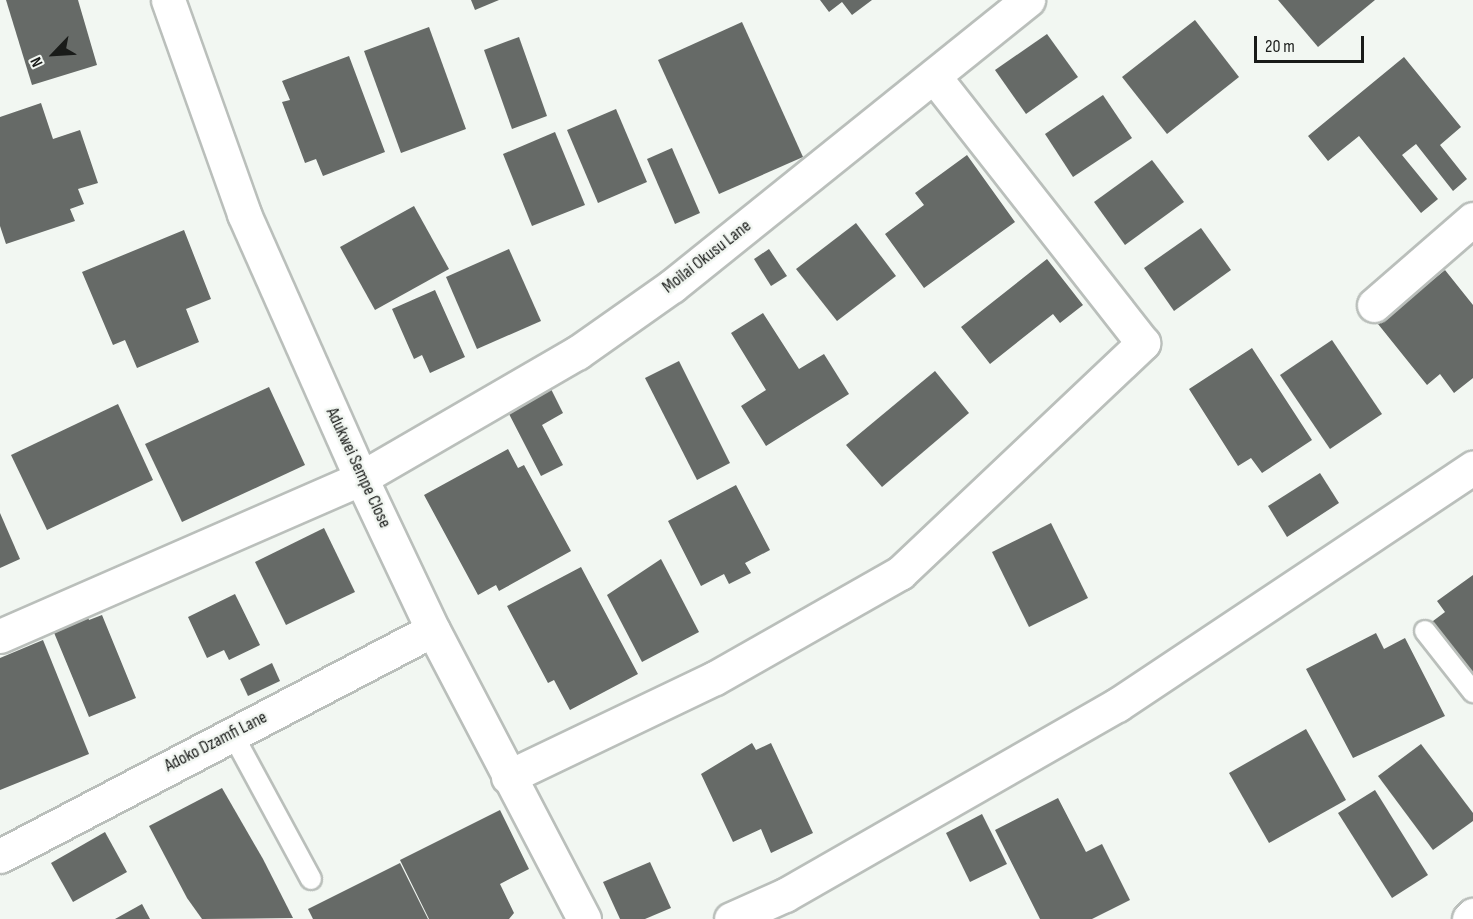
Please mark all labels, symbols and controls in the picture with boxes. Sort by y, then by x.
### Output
north arrow [24,24,84,84]
scale bar [1257,24,1366,62]
text: 20 m [1265,36,1295,57]
text: N [27,54,48,70]
street label: Moilai Okusu Lane [658,216,756,298]
street label: Adukwei Sempe Close [321,404,395,532]
street label: Adoko Dzamfi Lane [161,707,271,777]

